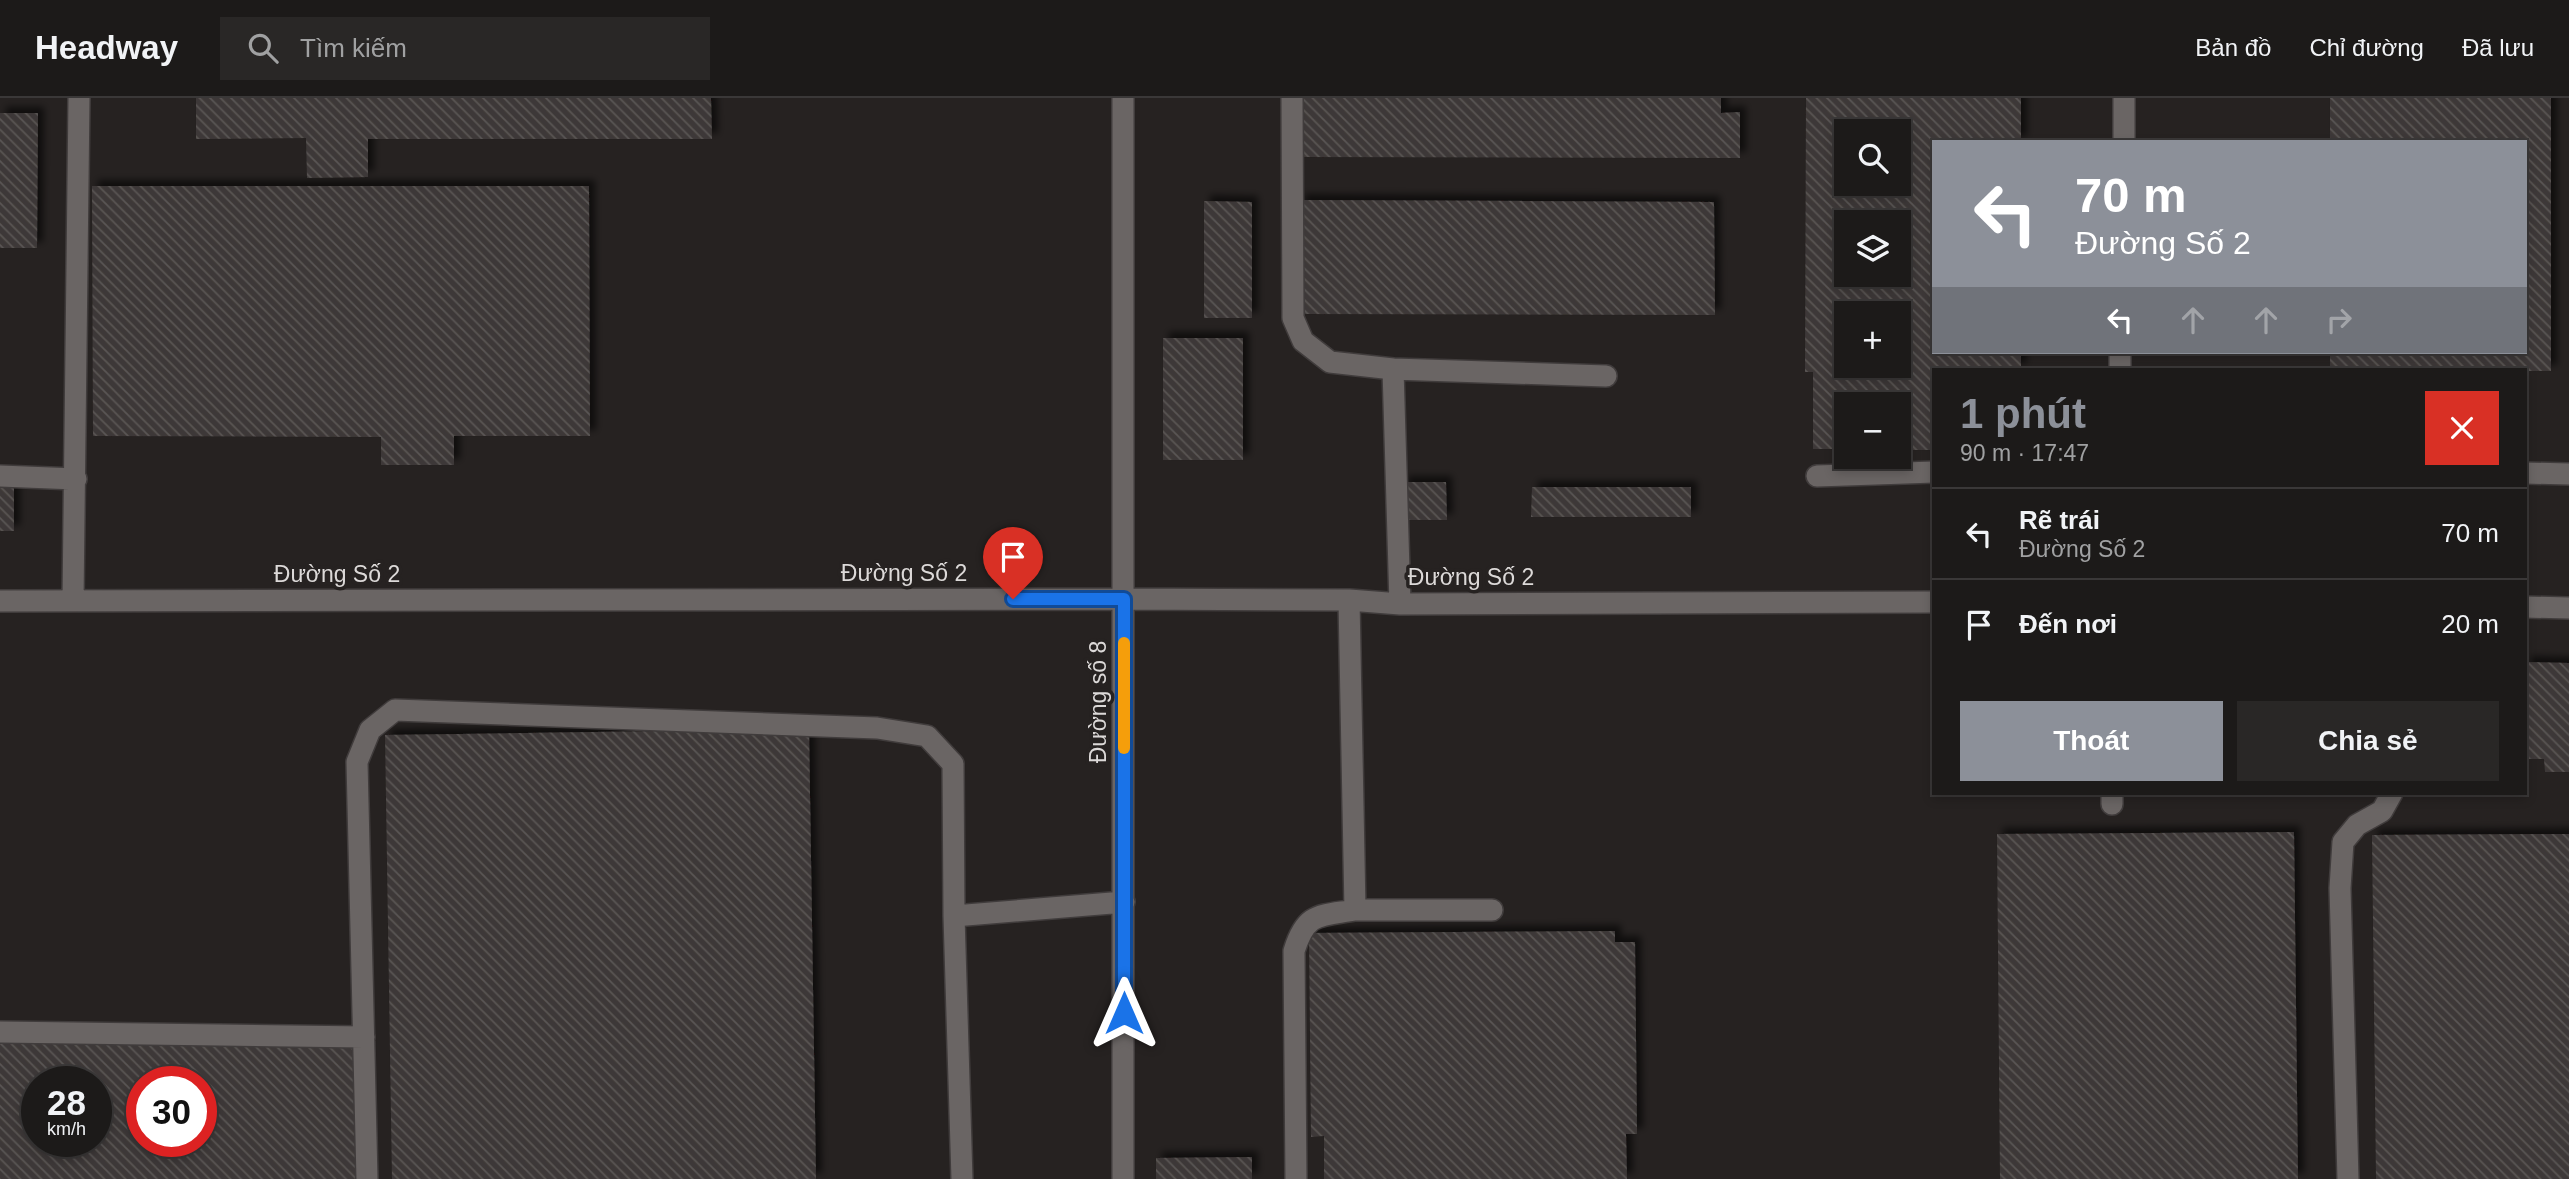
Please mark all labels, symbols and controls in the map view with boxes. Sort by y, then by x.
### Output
search box [220,17,710,80]
text: Headway [35,29,178,66]
icon: search [244,29,282,67]
text: Tìm kiếm [300,33,407,63]
text: Bản đồ [2195,34,2271,61]
text: Chỉ đường [2309,34,2424,61]
text: Đã lưu [2462,34,2534,61]
map controls [1834,119,1911,469]
button: search [1834,119,1911,196]
icon: left [1960,168,2051,259]
text: 70 m [2075,168,2187,222]
button: layers [1834,210,1911,287]
text: Đường Số 2 [2075,225,2251,261]
button: + [1834,301,1911,378]
icon: left [2101,301,2139,339]
icon: ahead [2174,301,2212,339]
icon: ahead [2247,301,2285,339]
icon: right [2320,301,2358,339]
text: 1 phút [1960,390,2086,437]
button: close [2425,391,2499,465]
button: − [1834,392,1911,469]
text: 90 m · 17:47 [1960,440,2089,466]
text: Rẽ trái [2019,505,2100,535]
icon: left [1960,515,1998,553]
text: 70 m [2441,518,2499,548]
pin [983,527,1043,599]
text: Đường Số 2 [2019,536,2145,562]
icon: arrive [994,538,1032,576]
street label: Đường Số 2 [841,560,967,586]
street label: Đường Số 2 [274,561,400,587]
street label: Đường Số 2 [1408,564,1534,590]
icon: arrive [1960,606,1998,644]
text: Đến nơi [2019,609,2117,639]
text: 20 m [2441,609,2499,639]
street label: Đường số 8 [1085,641,1111,763]
button: Thoát [1960,701,2223,781]
button: Chia sẻ [2237,701,2499,781]
position arrow [1087,976,1161,1050]
speed limit sign: 30 [126,1066,217,1157]
text: 28 [47,1083,86,1122]
text: km/h [47,1119,86,1139]

